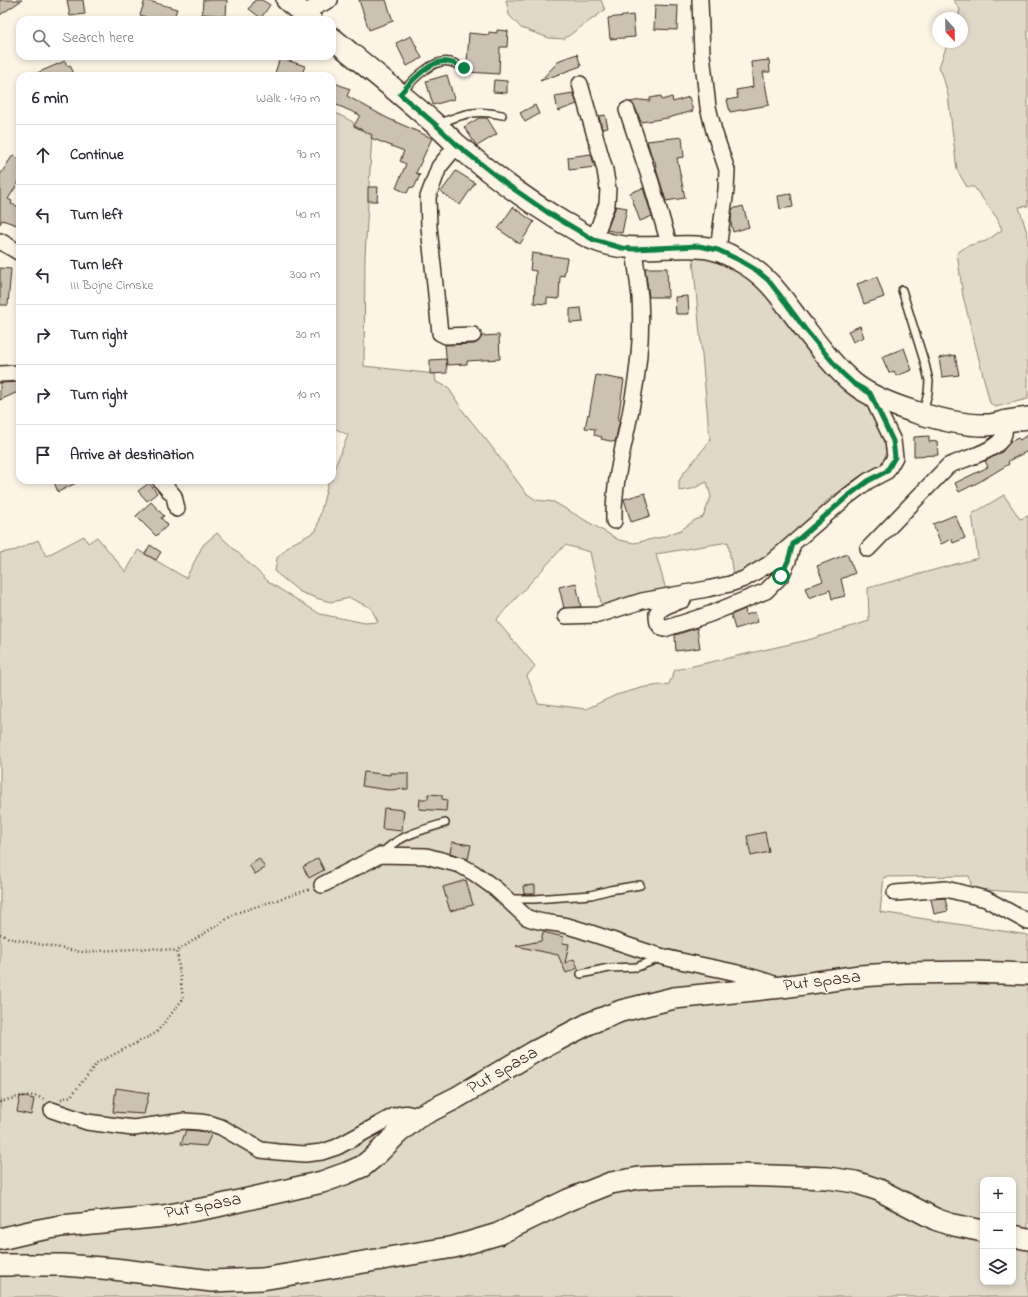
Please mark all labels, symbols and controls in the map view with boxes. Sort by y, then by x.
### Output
north arrow [932,12,968,48]
search box [16,16,336,60]
icon: search [30,27,52,49]
text: Search here [62,27,134,49]
route end [455,59,473,77]
text: 6 min [32,86,68,111]
text: Walk · 470 m [256,89,320,108]
icon: ahead [32,144,54,166]
text: Continue [70,144,124,166]
text: 90 m [297,145,320,164]
icon: left [32,204,54,226]
text: Turn left [70,204,123,226]
text: 40 m [296,205,320,224]
text: Turn left [70,254,123,276]
icon: left [32,264,54,286]
text: 300 m [290,265,320,284]
text: III Bojne Cimske [70,276,153,295]
icon: right [32,324,54,346]
text: Turn right [70,324,128,346]
text: 30 m [296,325,320,344]
icon: right [32,384,54,406]
text: Turn right [70,384,128,406]
text: 10 m [297,385,320,404]
icon: arrive [32,444,54,466]
text: Arrive at destination [70,444,194,466]
route start [772,567,790,585]
street label: Put spasa [782,964,862,1000]
street label: Put spasa [463,1040,543,1102]
map controls [980,1177,1016,1285]
button: + [980,1177,1016,1213]
street label: Put spasa [162,1187,244,1227]
button: − [980,1213,1016,1249]
button: layers [980,1249,1016,1285]

